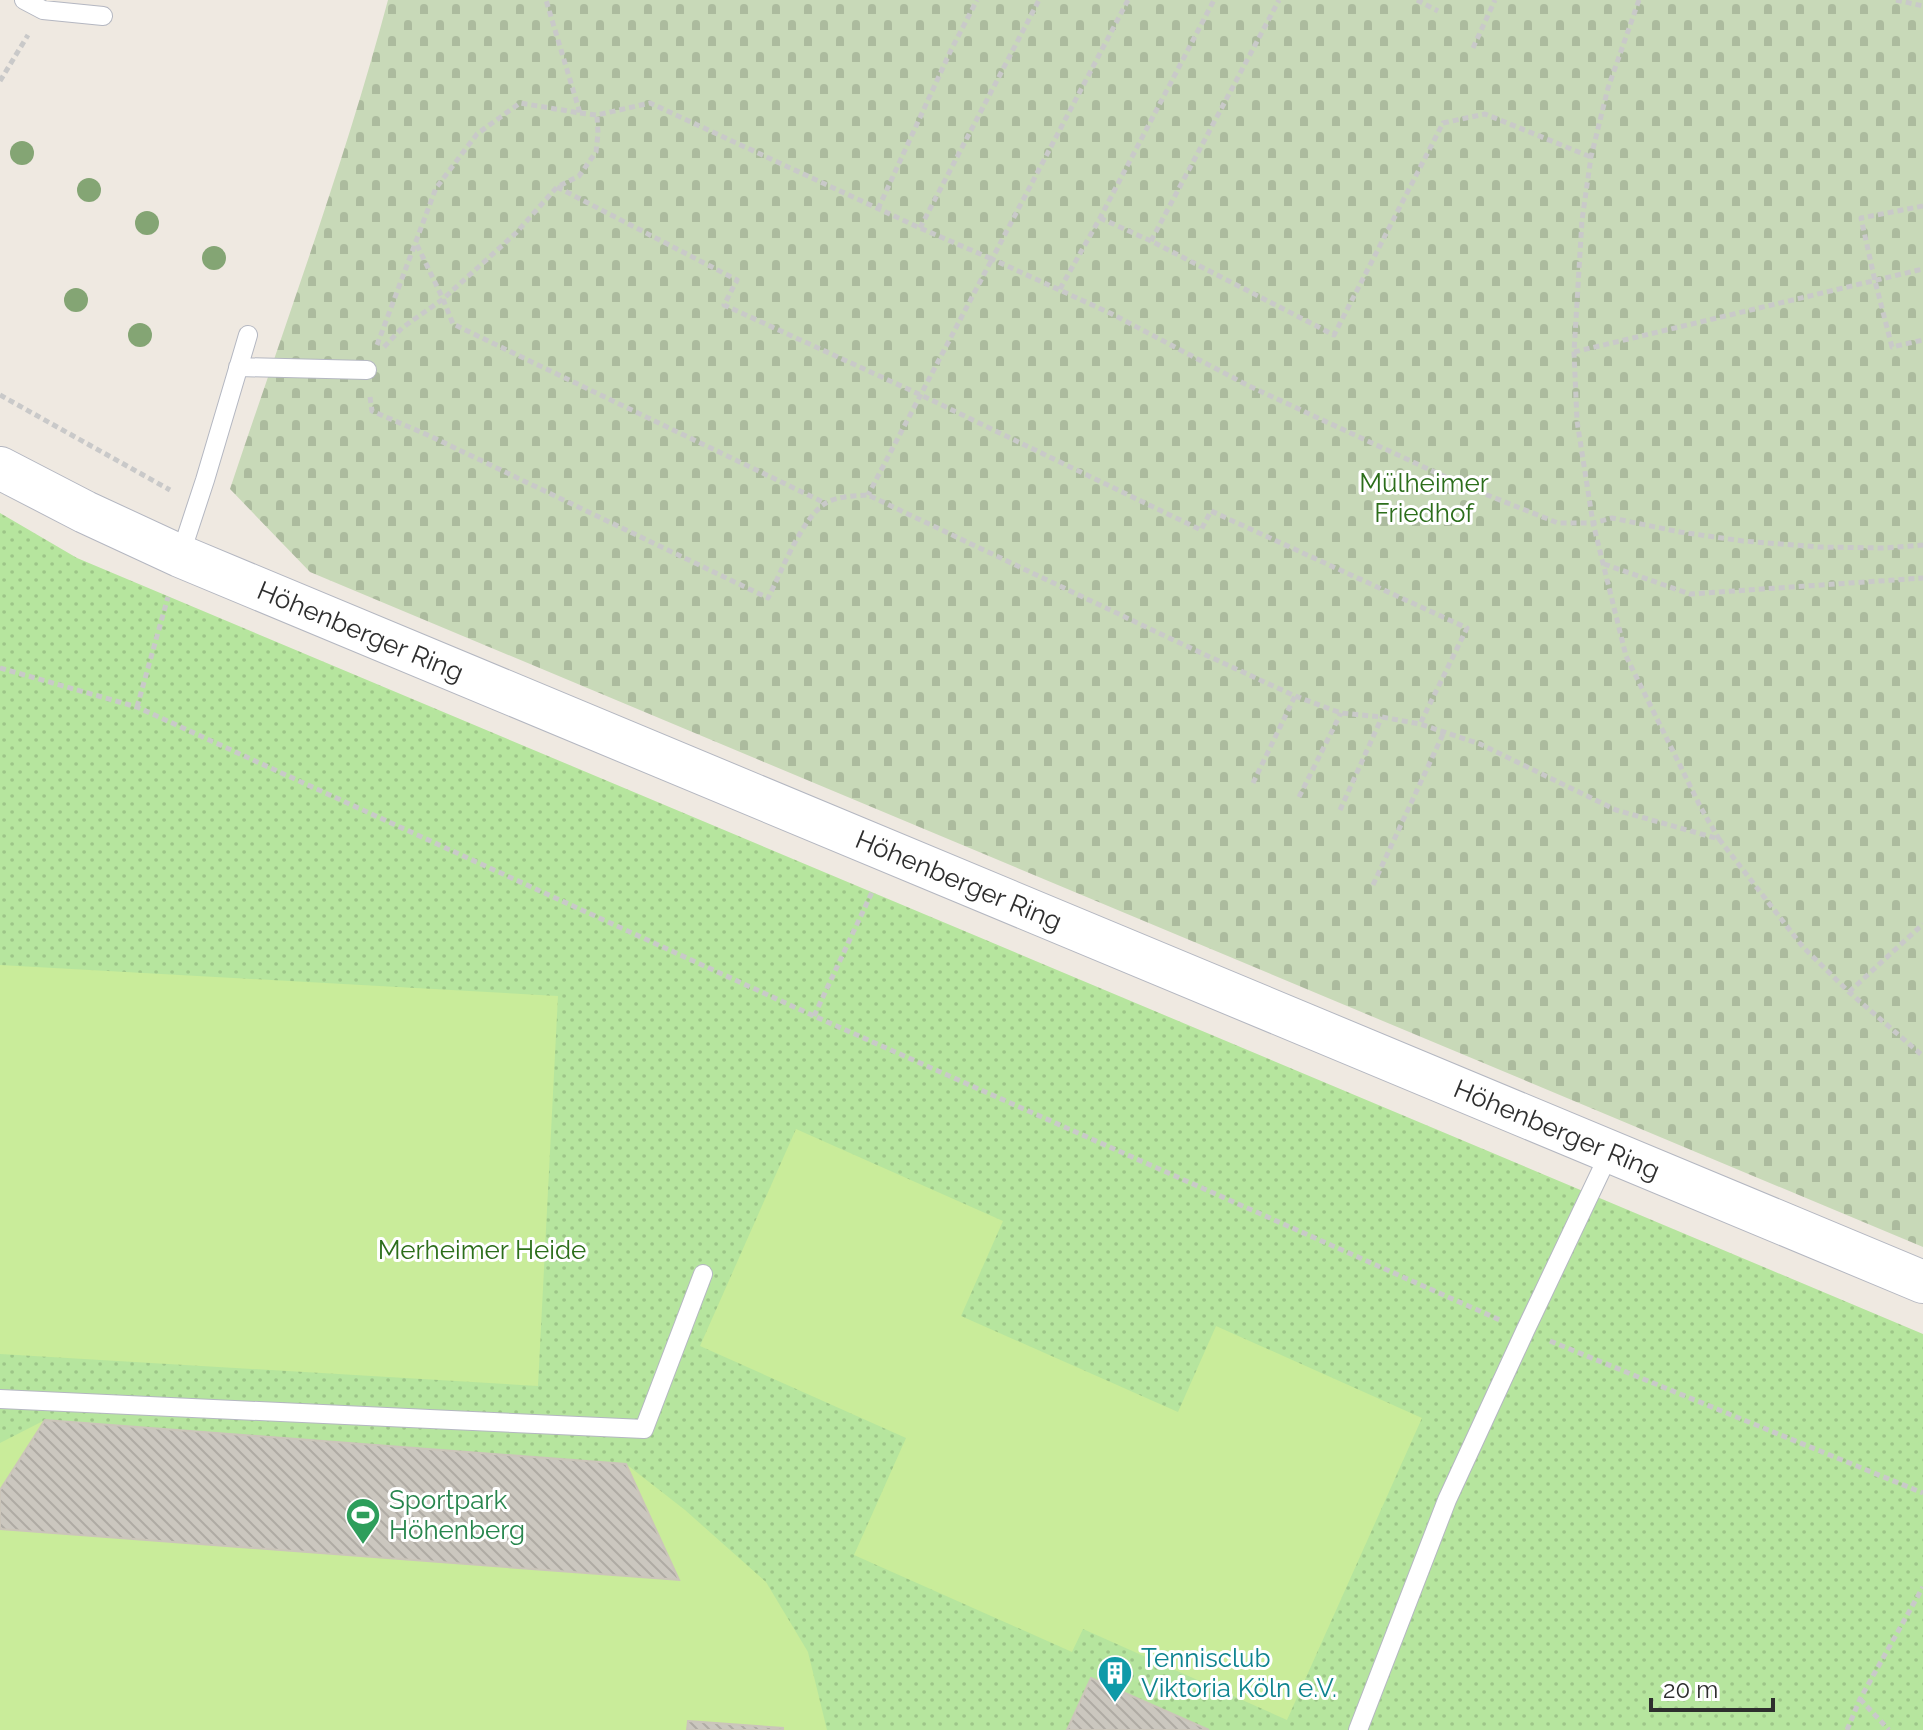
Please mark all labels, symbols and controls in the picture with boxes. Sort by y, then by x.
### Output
park label: Mülheimer Friedhof [1359,468,1489,528]
street label: Höhenberger Ring [253,575,468,687]
street label: Höhenberger Ring [851,824,1066,937]
street label: Höhenberger Ring [1449,1073,1664,1186]
park label: Merheimer Heide [378,1235,586,1265]
place label: Sportpark Höhenberg [389,1485,525,1545]
sports icon: Sportpark Höhenberg [344,1496,382,1546]
place label: Tennisclub Viktoria Köln e.V. [1141,1643,1337,1703]
building icon: Tennisclub Viktoria Köln e.V. [1096,1654,1134,1704]
scale bar [1651,1662,1773,1712]
text: 20 m [1663,1675,1718,1704]

